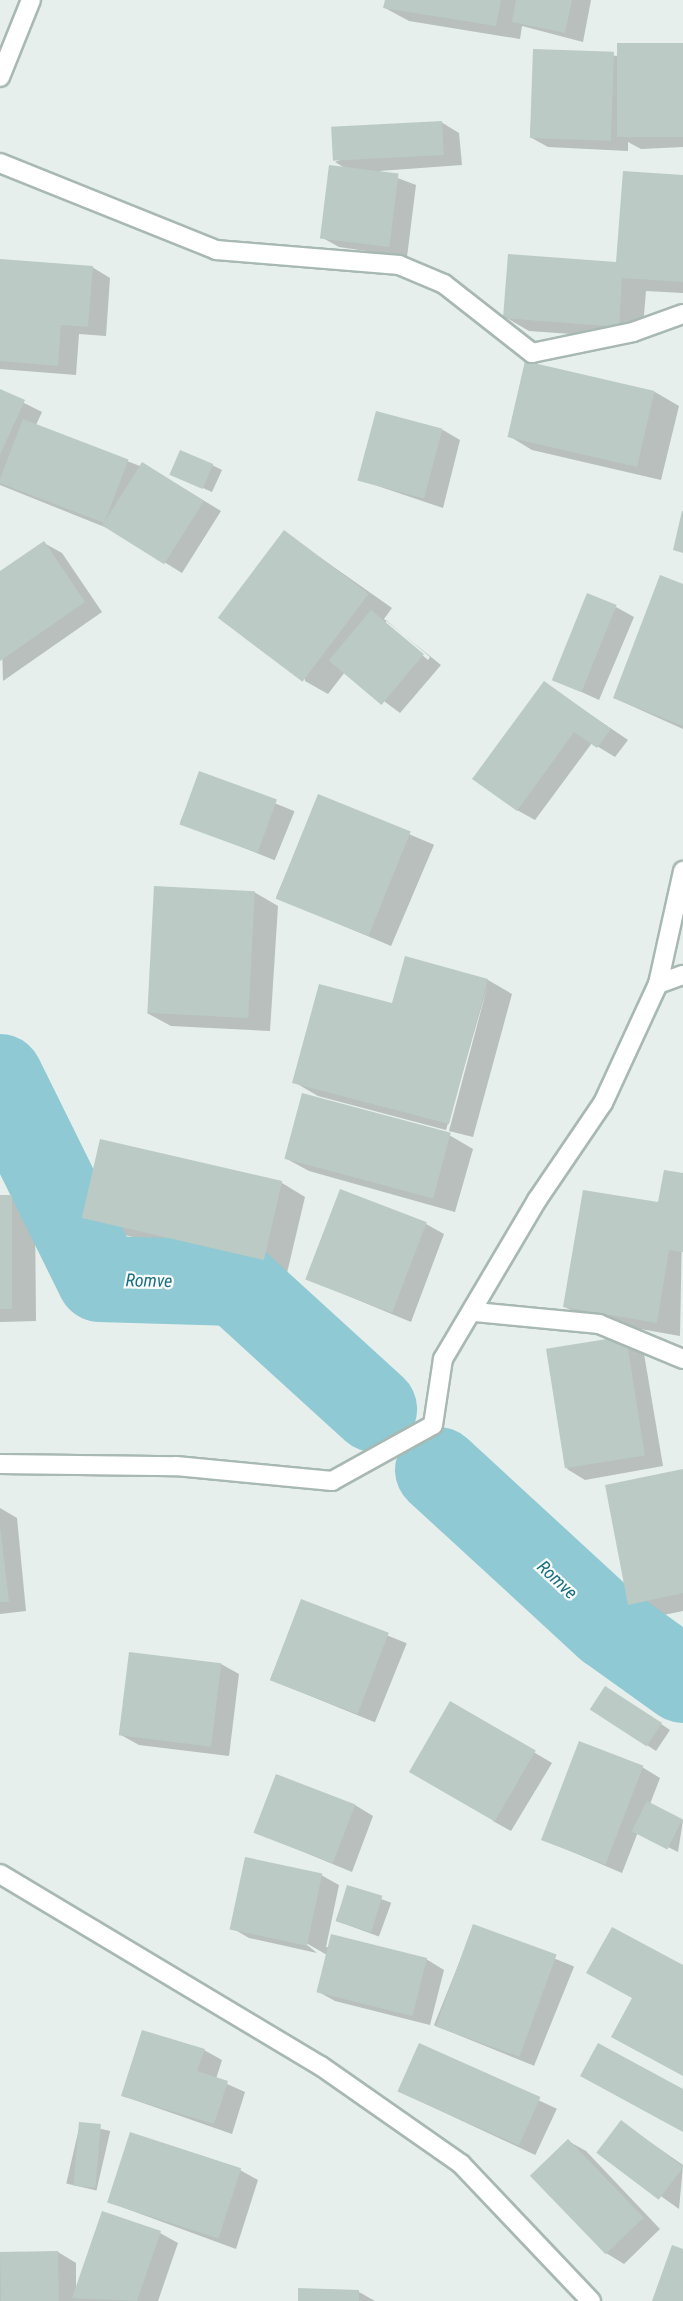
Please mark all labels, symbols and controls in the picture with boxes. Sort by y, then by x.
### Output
water label: Romve [125,1270,173,1292]
water label: Romve [533,1556,581,1604]

